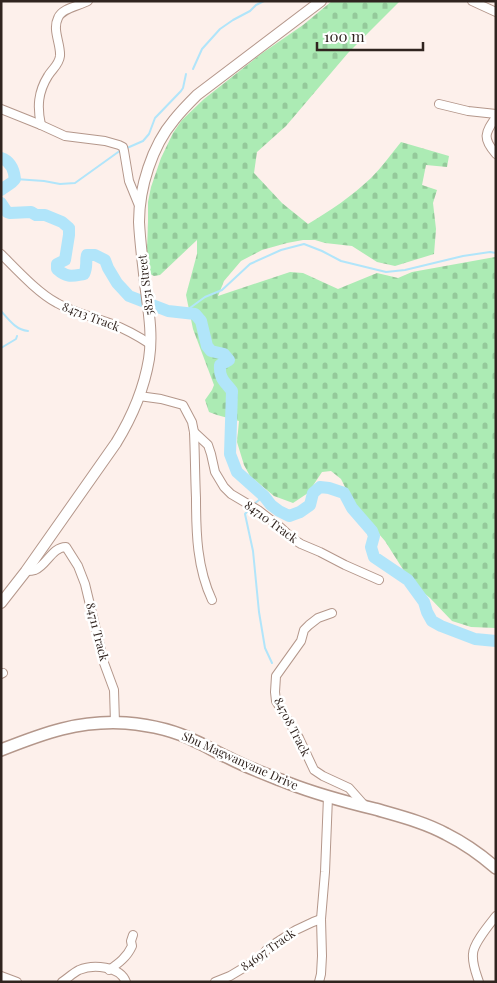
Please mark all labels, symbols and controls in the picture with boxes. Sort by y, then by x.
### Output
scale bar [317,20,423,52]
text: 100 m [324,26,365,46]
street label: 58251 Street [133,253,157,317]
street label: 84713 Track [60,298,123,335]
street label: 84710 Track [242,496,302,546]
street label: 84711 Track [83,601,113,663]
street label: 84708 Track [271,694,315,759]
street label: Sbu Magwanyane Drive [180,727,301,793]
street label: 84697 Track [237,924,298,974]

